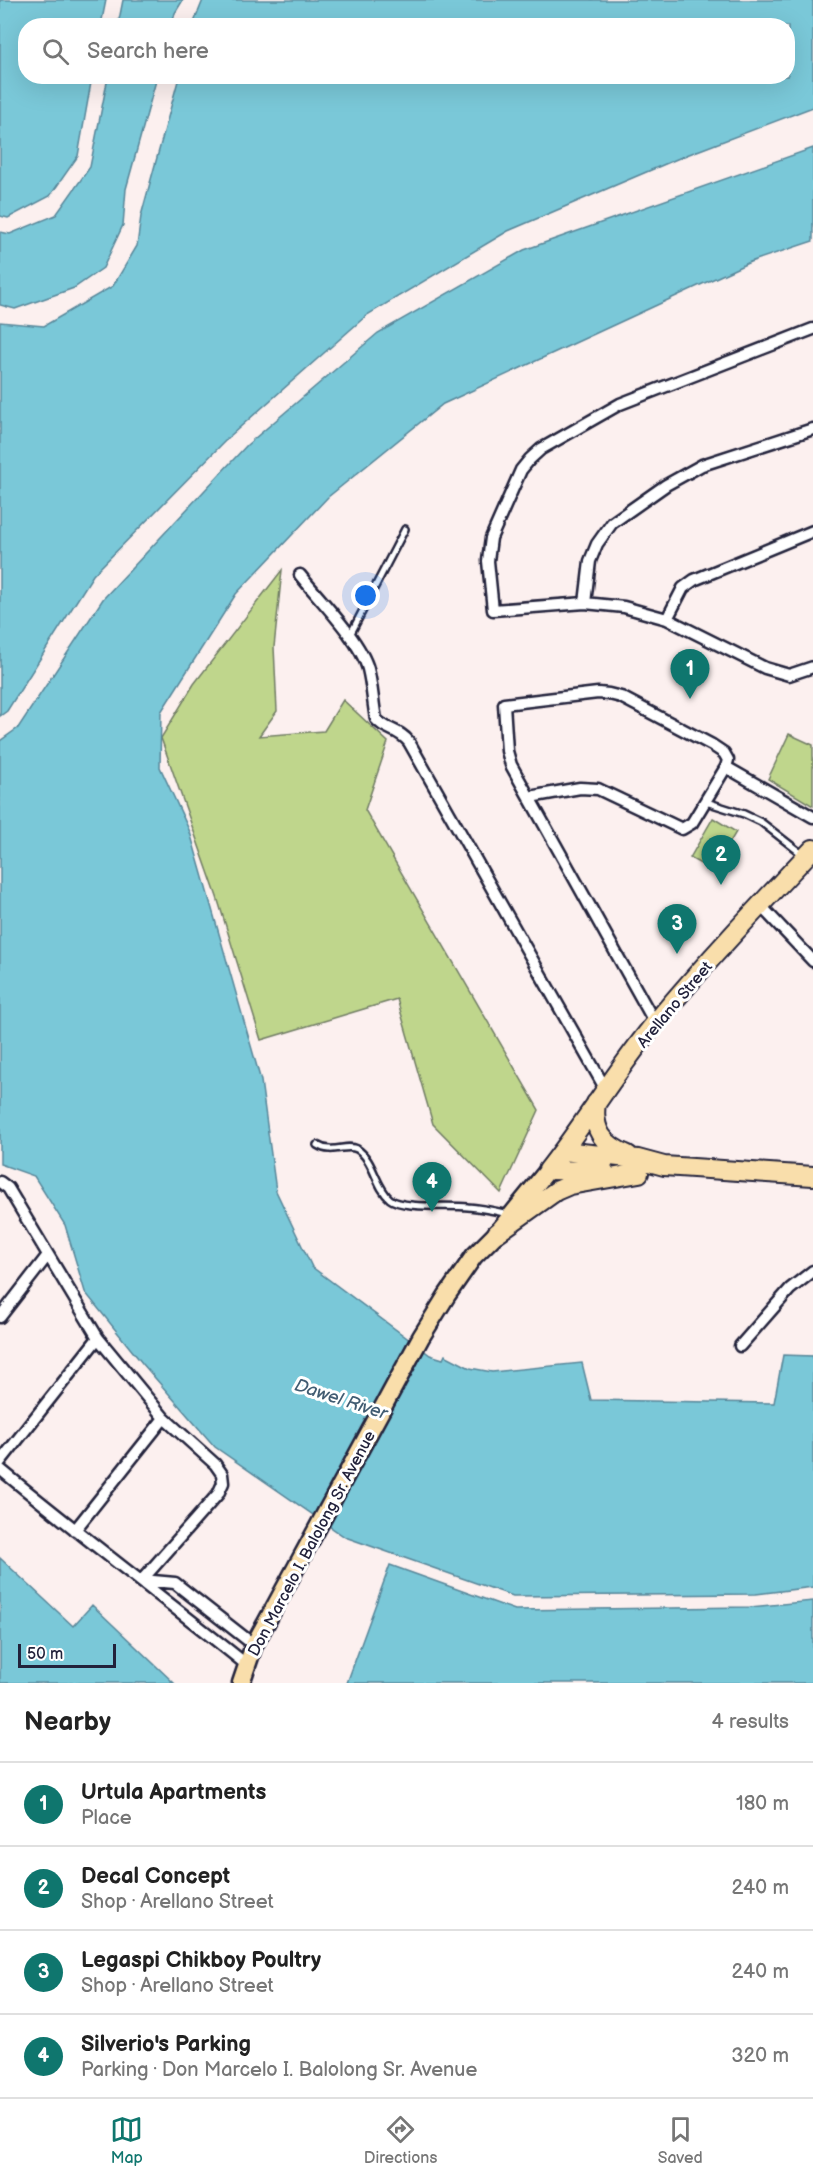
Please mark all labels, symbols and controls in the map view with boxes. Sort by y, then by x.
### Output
search box [18,18,795,84]
icon: search [39,35,72,68]
text: Search here [87,38,209,65]
your location [351,581,380,610]
pin: 1 [670,650,710,699]
pin: 2 [702,836,740,885]
pin: 3 [658,904,696,954]
street label: Arellano Street [634,958,717,1052]
pin: 4 [412,1162,452,1212]
water label: Dawel River [292,1375,391,1425]
street label: Don Marcelo I. Balolong Sr. Avenue [245,1427,380,1660]
scale bar [18,1641,116,1668]
text: 50 m [27,1645,63,1664]
text: Nearby [24,1707,111,1738]
text: 4 results [711,1710,789,1734]
text: Urtula Apartments [81,1779,266,1806]
text: 1 [39,1792,48,1816]
text: 180 m [736,1792,789,1816]
text: Place [81,1806,132,1830]
text: Decal Concept [81,1863,230,1890]
text: 2 [38,1876,49,1900]
text: 240 m [732,1876,789,1900]
text: Shop · Arellano Street [81,1890,274,1914]
text: Legaspi Chikboy Poultry [81,1947,321,1974]
text: 3 [38,1960,49,1984]
text: 240 m [732,1960,789,1984]
text: Shop · Arellano Street [81,1974,274,1998]
text: Silverio's Parking [81,2031,251,2058]
text: 4 [38,2044,49,2068]
text: 320 m [731,2044,789,2068]
text: Parking · Don Marcelo I. Balolong Sr. Avenue [81,2058,477,2082]
tab: Map [110,2113,143,2168]
tab: Directions [364,2113,437,2168]
tab: Saved [658,2113,703,2168]

